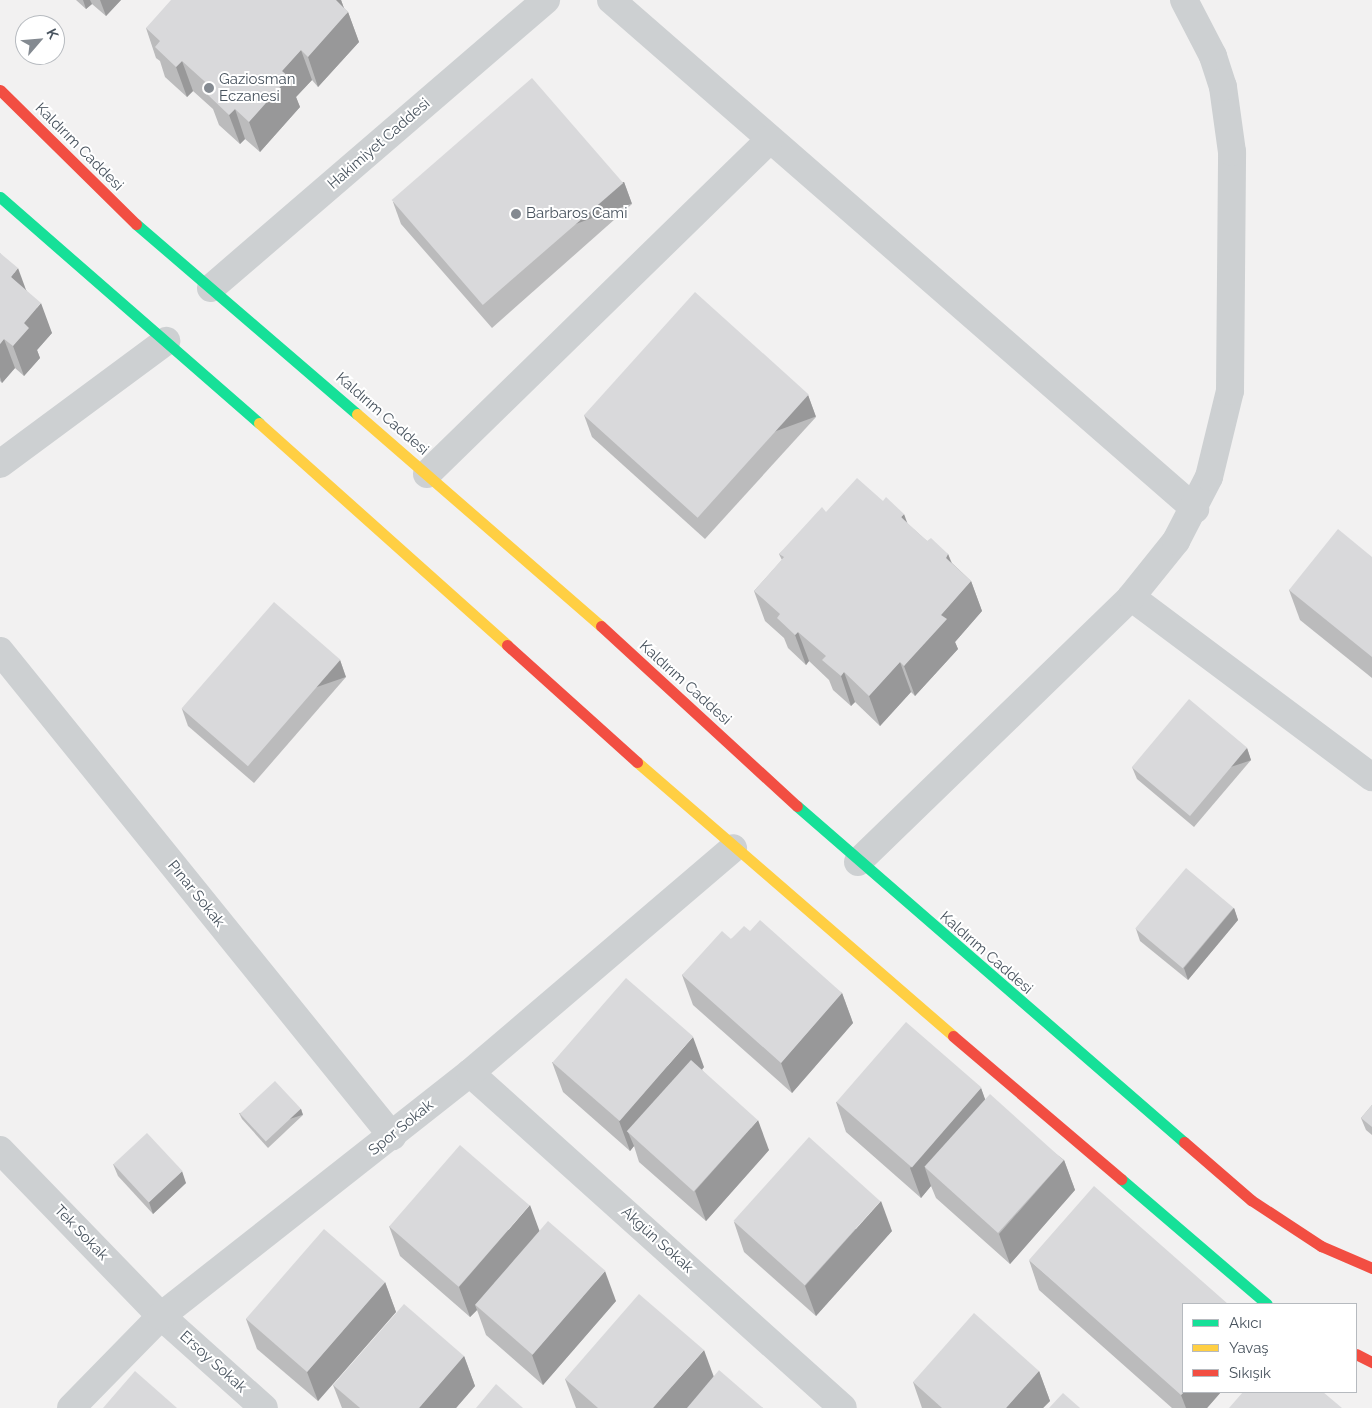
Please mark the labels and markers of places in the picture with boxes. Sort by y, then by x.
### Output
place label: Gaziosman Eczanesi [219,70,295,105]
marker: Gaziosman Eczanesi [203,82,215,94]
place label: Barbaros Cami [526,205,627,223]
marker: Barbaros Cami [510,208,522,220]

